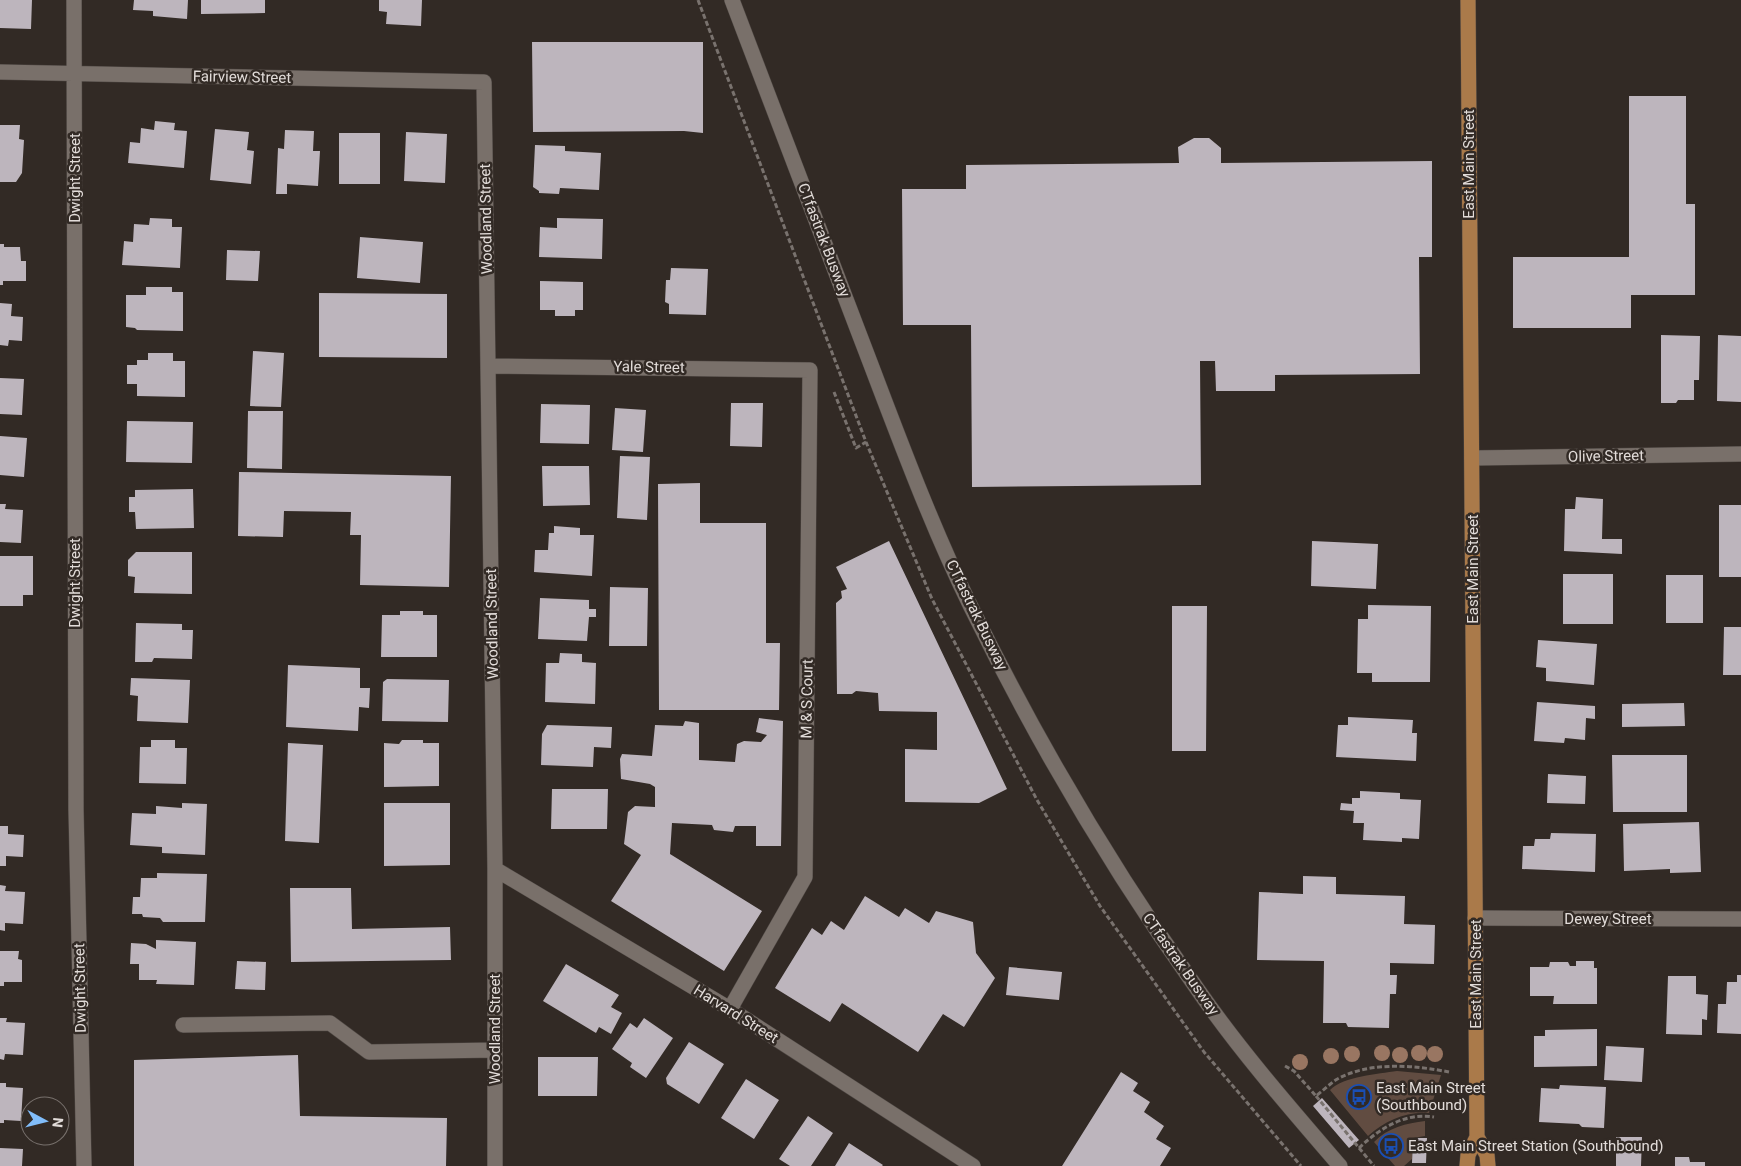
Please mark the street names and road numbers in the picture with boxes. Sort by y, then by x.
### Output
street label: Fairview Street [193,67,291,87]
street label: East Main Street [1460,109,1478,219]
street label: Dwight Street [66,133,84,223]
street label: Woodland Street [476,164,496,274]
street label: CTfastrak Busway [794,180,854,300]
street label: Yale Street [613,357,685,377]
street label: Olive Street [1568,446,1644,466]
street label: East Main Street [1464,514,1482,624]
street label: Dwight Street [66,538,84,628]
street label: CTfastrak Busway [942,557,1012,673]
street label: Woodland Street [482,569,502,679]
street label: M & S Court [797,659,817,739]
street label: CTfastrak Busway [1139,909,1223,1019]
street label: Dewey Street [1564,910,1652,928]
street label: East Main Street [1467,919,1485,1029]
street label: Dwight Street [70,943,90,1033]
street label: Woodland Street [486,974,504,1084]
street label: Harvard Street [690,981,782,1047]

